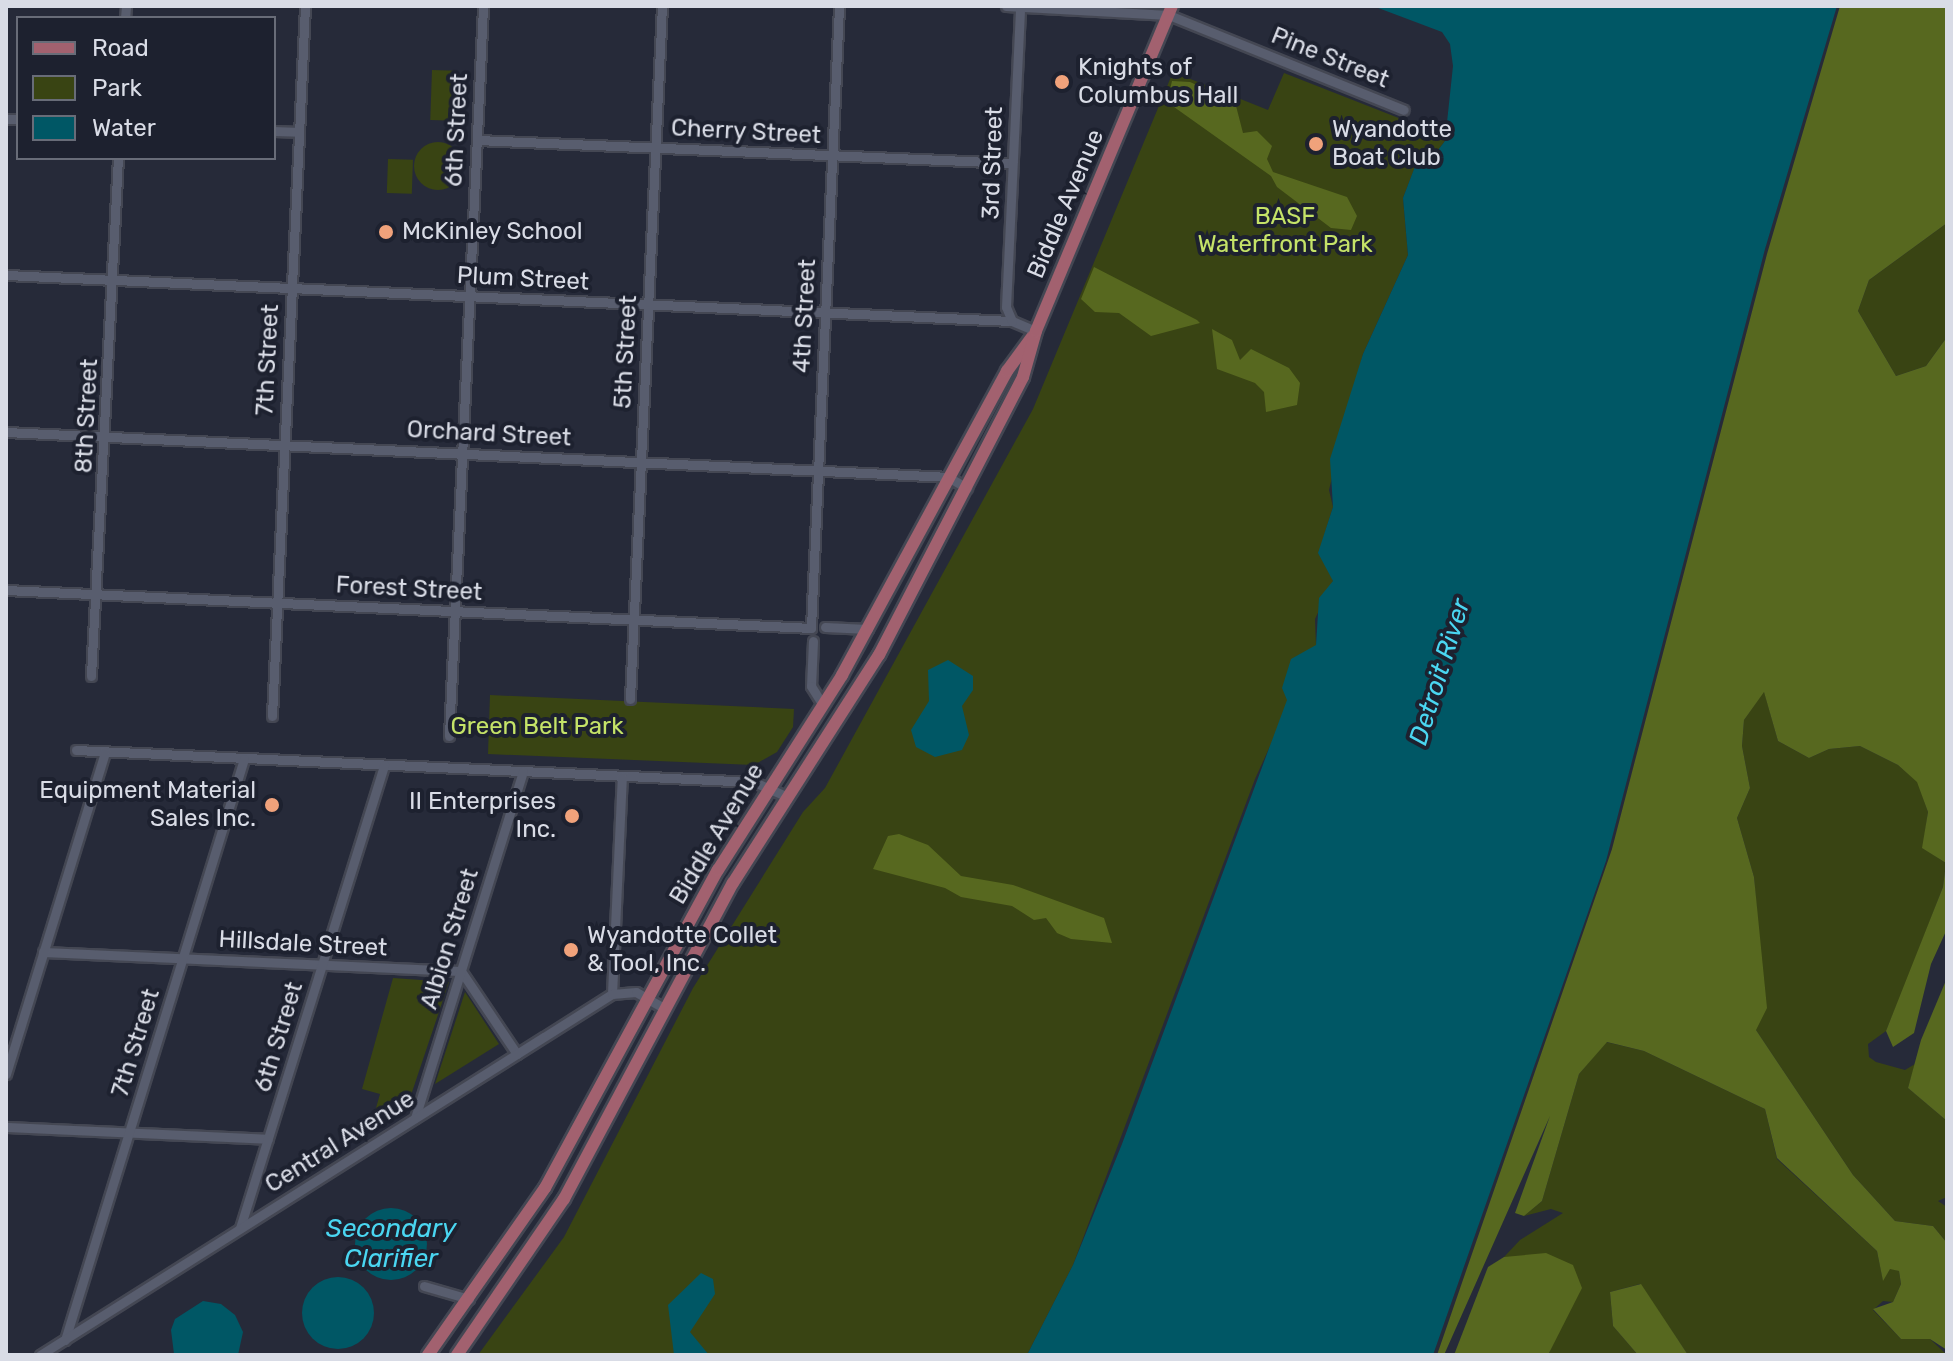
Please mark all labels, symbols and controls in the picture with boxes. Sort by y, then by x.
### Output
legend [16,16,276,160]
street label: Pine Street [1267,21,1393,95]
text: Road [92,34,149,62]
place label: Knights of Columbus Hall [1078,54,1238,110]
street label: 6th Street [440,72,474,188]
marker: Knights of Columbus Hall [1053,73,1071,91]
text: Park [92,74,142,102]
street label: 3rd Street [977,106,1009,220]
text: Water [92,114,156,142]
street label: Cherry Street [670,114,822,150]
place label: Wyandotte Boat Club [1332,116,1452,172]
street label: Biddle Avenue [1022,125,1110,283]
marker: Wyandotte Boat Club [1307,135,1325,153]
park label: BASF Waterfront Park [1197,203,1373,259]
place label: McKinley School [402,218,583,246]
marker: McKinley School [377,223,395,241]
street label: 4th Street [788,258,822,374]
street label: Plum Street [456,261,590,297]
street label: 5th Street [609,295,643,409]
street label: 7th Street [251,304,285,416]
street label: 8th Street [70,358,104,474]
street label: Orchard Street [406,415,572,453]
street label: Forest Street [335,571,483,607]
water label: Detroit River [1403,595,1477,749]
park label: Green Belt Park [450,713,624,741]
street label: Biddle Avenue [664,758,770,910]
place label: Equipment Material Sales Inc. [39,777,256,833]
place label: II Enterprises Inc. [409,788,556,844]
marker: Equipment Material Sales Inc. [263,796,281,814]
marker: II Enterprises Inc. [563,807,581,825]
street label: Albion Street [415,865,485,1013]
place label: Wyandotte Collet & Tool, Inc. [587,922,777,978]
street label: Hillsdale Street [218,925,388,963]
marker: Wyandotte Collet & Tool, Inc. [562,941,580,959]
street label: 6th Street [249,978,309,1096]
street label: 7th Street [106,985,166,1101]
street label: Central Avenue [260,1084,420,1200]
water label: Secondary Clarifier [326,1213,456,1274]

